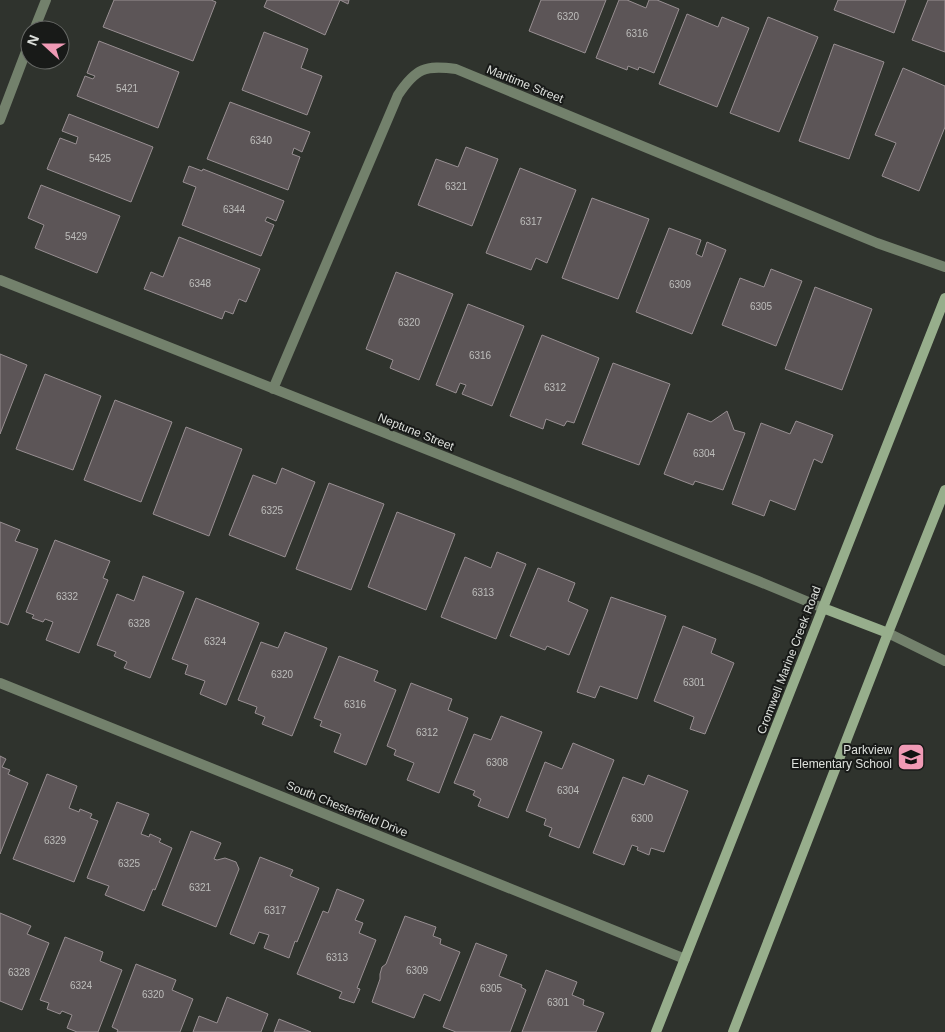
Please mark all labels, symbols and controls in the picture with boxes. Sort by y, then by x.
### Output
house number: 6320 [557,11,580,22]
north arrow [20,20,70,70]
house number: 6316 [626,28,649,39]
text: N [24,33,42,48]
street label: Maritime Street [485,62,566,106]
house number: 5421 [116,83,139,94]
house number: 6340 [250,135,273,146]
house number: 5425 [89,153,112,164]
house number: 6321 [445,181,468,192]
house number: 6344 [223,204,246,215]
house number: 6317 [520,216,543,227]
house number: 5429 [65,231,88,242]
house number: 6348 [189,278,212,289]
house number: 6309 [669,279,692,290]
house number: 6305 [750,301,773,312]
house number: 6320 [398,317,421,328]
house number: 6316 [469,350,492,361]
house number: 6312 [544,382,567,393]
street label: Neptune Street [376,410,457,454]
house number: 6304 [693,448,716,459]
house number: 6325 [261,505,284,516]
street label: Cromwell Marine Creek Road [754,584,824,736]
house number: 6313 [472,587,495,598]
house number: 6332 [56,591,79,602]
house number: 6328 [128,618,151,629]
house number: 6324 [204,636,227,647]
house number: 6320 [271,669,294,680]
house number: 6301 [683,677,706,688]
house number: 6316 [344,699,367,710]
house number: 6312 [416,727,439,738]
school or university icon: Parkview Elementary School [896,742,926,772]
place label: Parkview Elementary School [791,743,892,771]
house number: 6308 [486,757,509,768]
street label: South Chesterfield Drive [284,778,410,840]
house number: 6304 [557,785,580,796]
house number: 6300 [631,813,654,824]
house number: 6329 [44,835,67,846]
house number: 6325 [118,858,141,869]
house number: 6321 [189,882,212,893]
house number: 6317 [264,905,287,916]
house number: 6313 [326,952,349,963]
house number: 6309 [406,965,429,976]
house number: 6328 [8,967,31,978]
house number: 6324 [70,980,93,991]
house number: 6305 [480,983,503,994]
house number: 6320 [142,989,165,1000]
house number: 6301 [547,997,570,1008]

